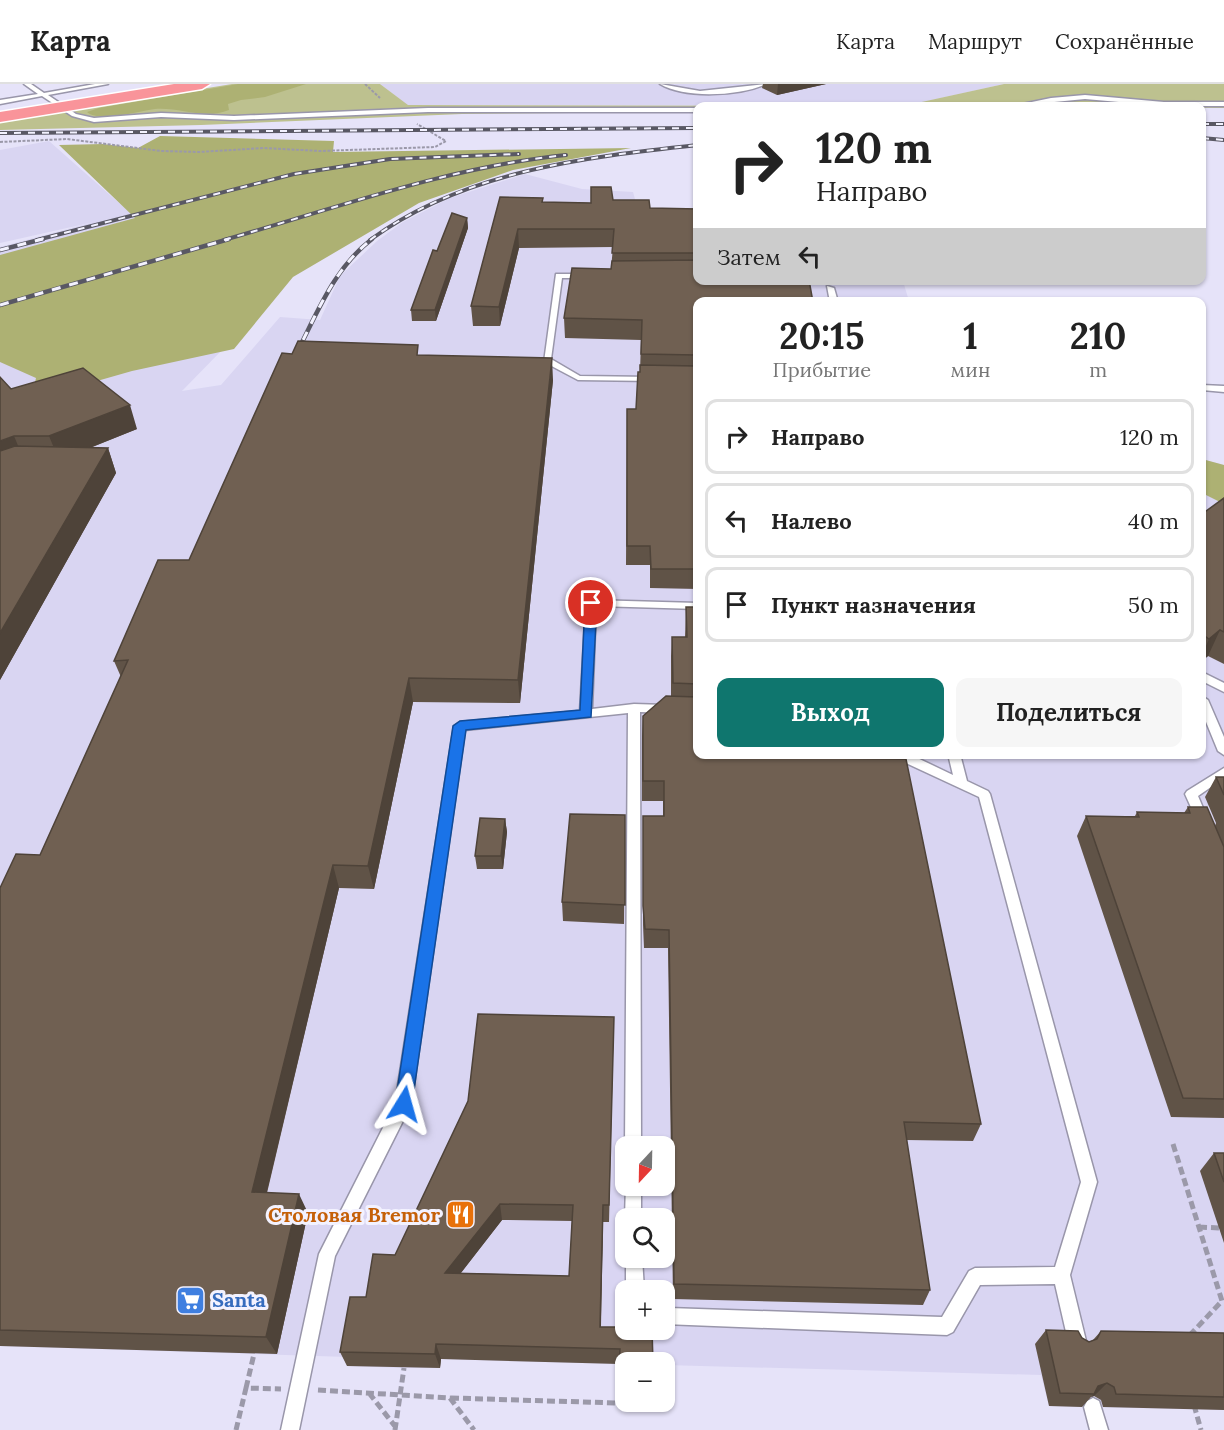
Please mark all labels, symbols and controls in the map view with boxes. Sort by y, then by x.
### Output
text: Карта [30,23,111,59]
text: Карта [836,28,895,55]
text: Маршрут [928,28,1022,55]
text: Сохранённые [1055,28,1194,55]
text: 120 m [816,121,932,175]
icon: right [717,126,795,204]
text: Направо [816,174,927,208]
icon: left [793,240,826,273]
text: Затем [717,243,781,271]
text: 20:15 [779,313,864,359]
text: 1 [963,313,978,359]
text: 210 [1070,313,1127,359]
text: Прибытие [772,357,871,382]
text: мин [951,357,990,382]
text: m [1089,357,1107,382]
icon: right [720,420,753,453]
text: Направо [771,423,865,451]
text: 120 m [1120,423,1179,451]
icon: left [720,504,753,537]
text: Налево [771,507,852,535]
text: 40 m [1128,507,1179,535]
pin [565,577,616,628]
icon: arrive [574,586,607,619]
icon: arrive [720,588,753,621]
text: Пункт назначения [771,591,976,619]
text: 50 m [1128,591,1179,619]
button: Выход [717,678,944,747]
button: Поделиться [956,678,1182,747]
position arrow [372,1072,436,1136]
north arrow [615,1136,675,1196]
map controls [615,1136,675,1412]
restaurant icon: Столовая Bremor [445,1199,477,1231]
place label: Столовая Bremor [268,1202,440,1227]
button: search [615,1208,675,1268]
button: + [615,1280,675,1340]
supermarket icon: Santa [175,1284,207,1316]
place label: Santa [212,1287,266,1312]
button: − [615,1352,675,1412]

